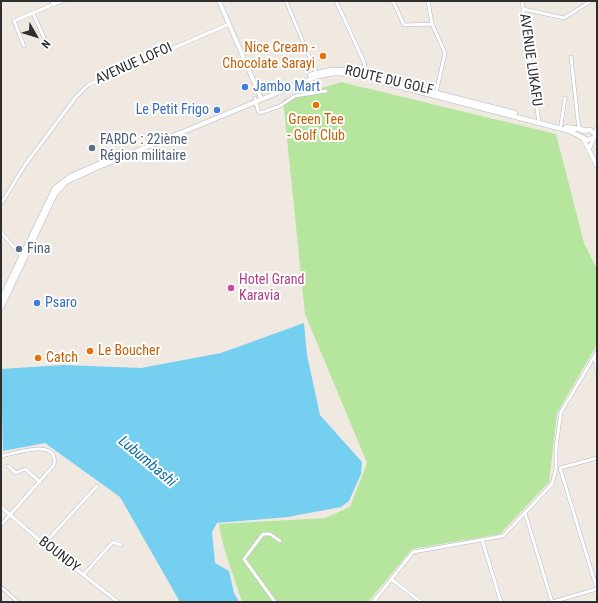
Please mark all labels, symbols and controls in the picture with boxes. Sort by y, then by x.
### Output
street label: AVENUE LUKAFU [515,13,545,107]
north arrow [16,16,56,56]
text: N [39,37,53,51]
street label: AVENUE LOFOI [93,40,175,88]
place label: Nice Cream - Chocolate Sarayi [222,40,315,72]
marker: Nice Cream - Chocolate Sarayi [318,51,328,61]
street label: ROUTE DU GOLF [343,63,435,99]
place label: Jambo Mart [253,79,320,95]
marker: Jambo Mart [240,82,250,92]
marker: Green Tee - Golf Club [311,100,321,110]
place label: Le Petit Frigo [136,102,209,118]
marker: Le Petit Frigo [212,105,222,115]
place label: Green Tee - Golf Club [287,112,345,144]
place label: FARDC : 22ième Région militaire [100,132,187,164]
marker: FARDC : 22ième Région militaire [87,143,97,153]
place label: Fina [27,241,50,257]
marker: Fina [14,244,24,254]
place label: Hotel Grand Karavia [239,272,305,304]
marker: Hotel Grand Karavia [226,283,236,293]
place label: Psaro [45,295,77,311]
marker: Psaro [32,298,42,308]
place label: Le Boucher [98,343,160,359]
marker: Le Boucher [85,346,95,356]
place label: Catch [46,350,78,366]
marker: Catch [33,353,43,363]
water label: Lubumbashi [114,433,180,491]
street label: BOUNDY [35,534,83,576]

